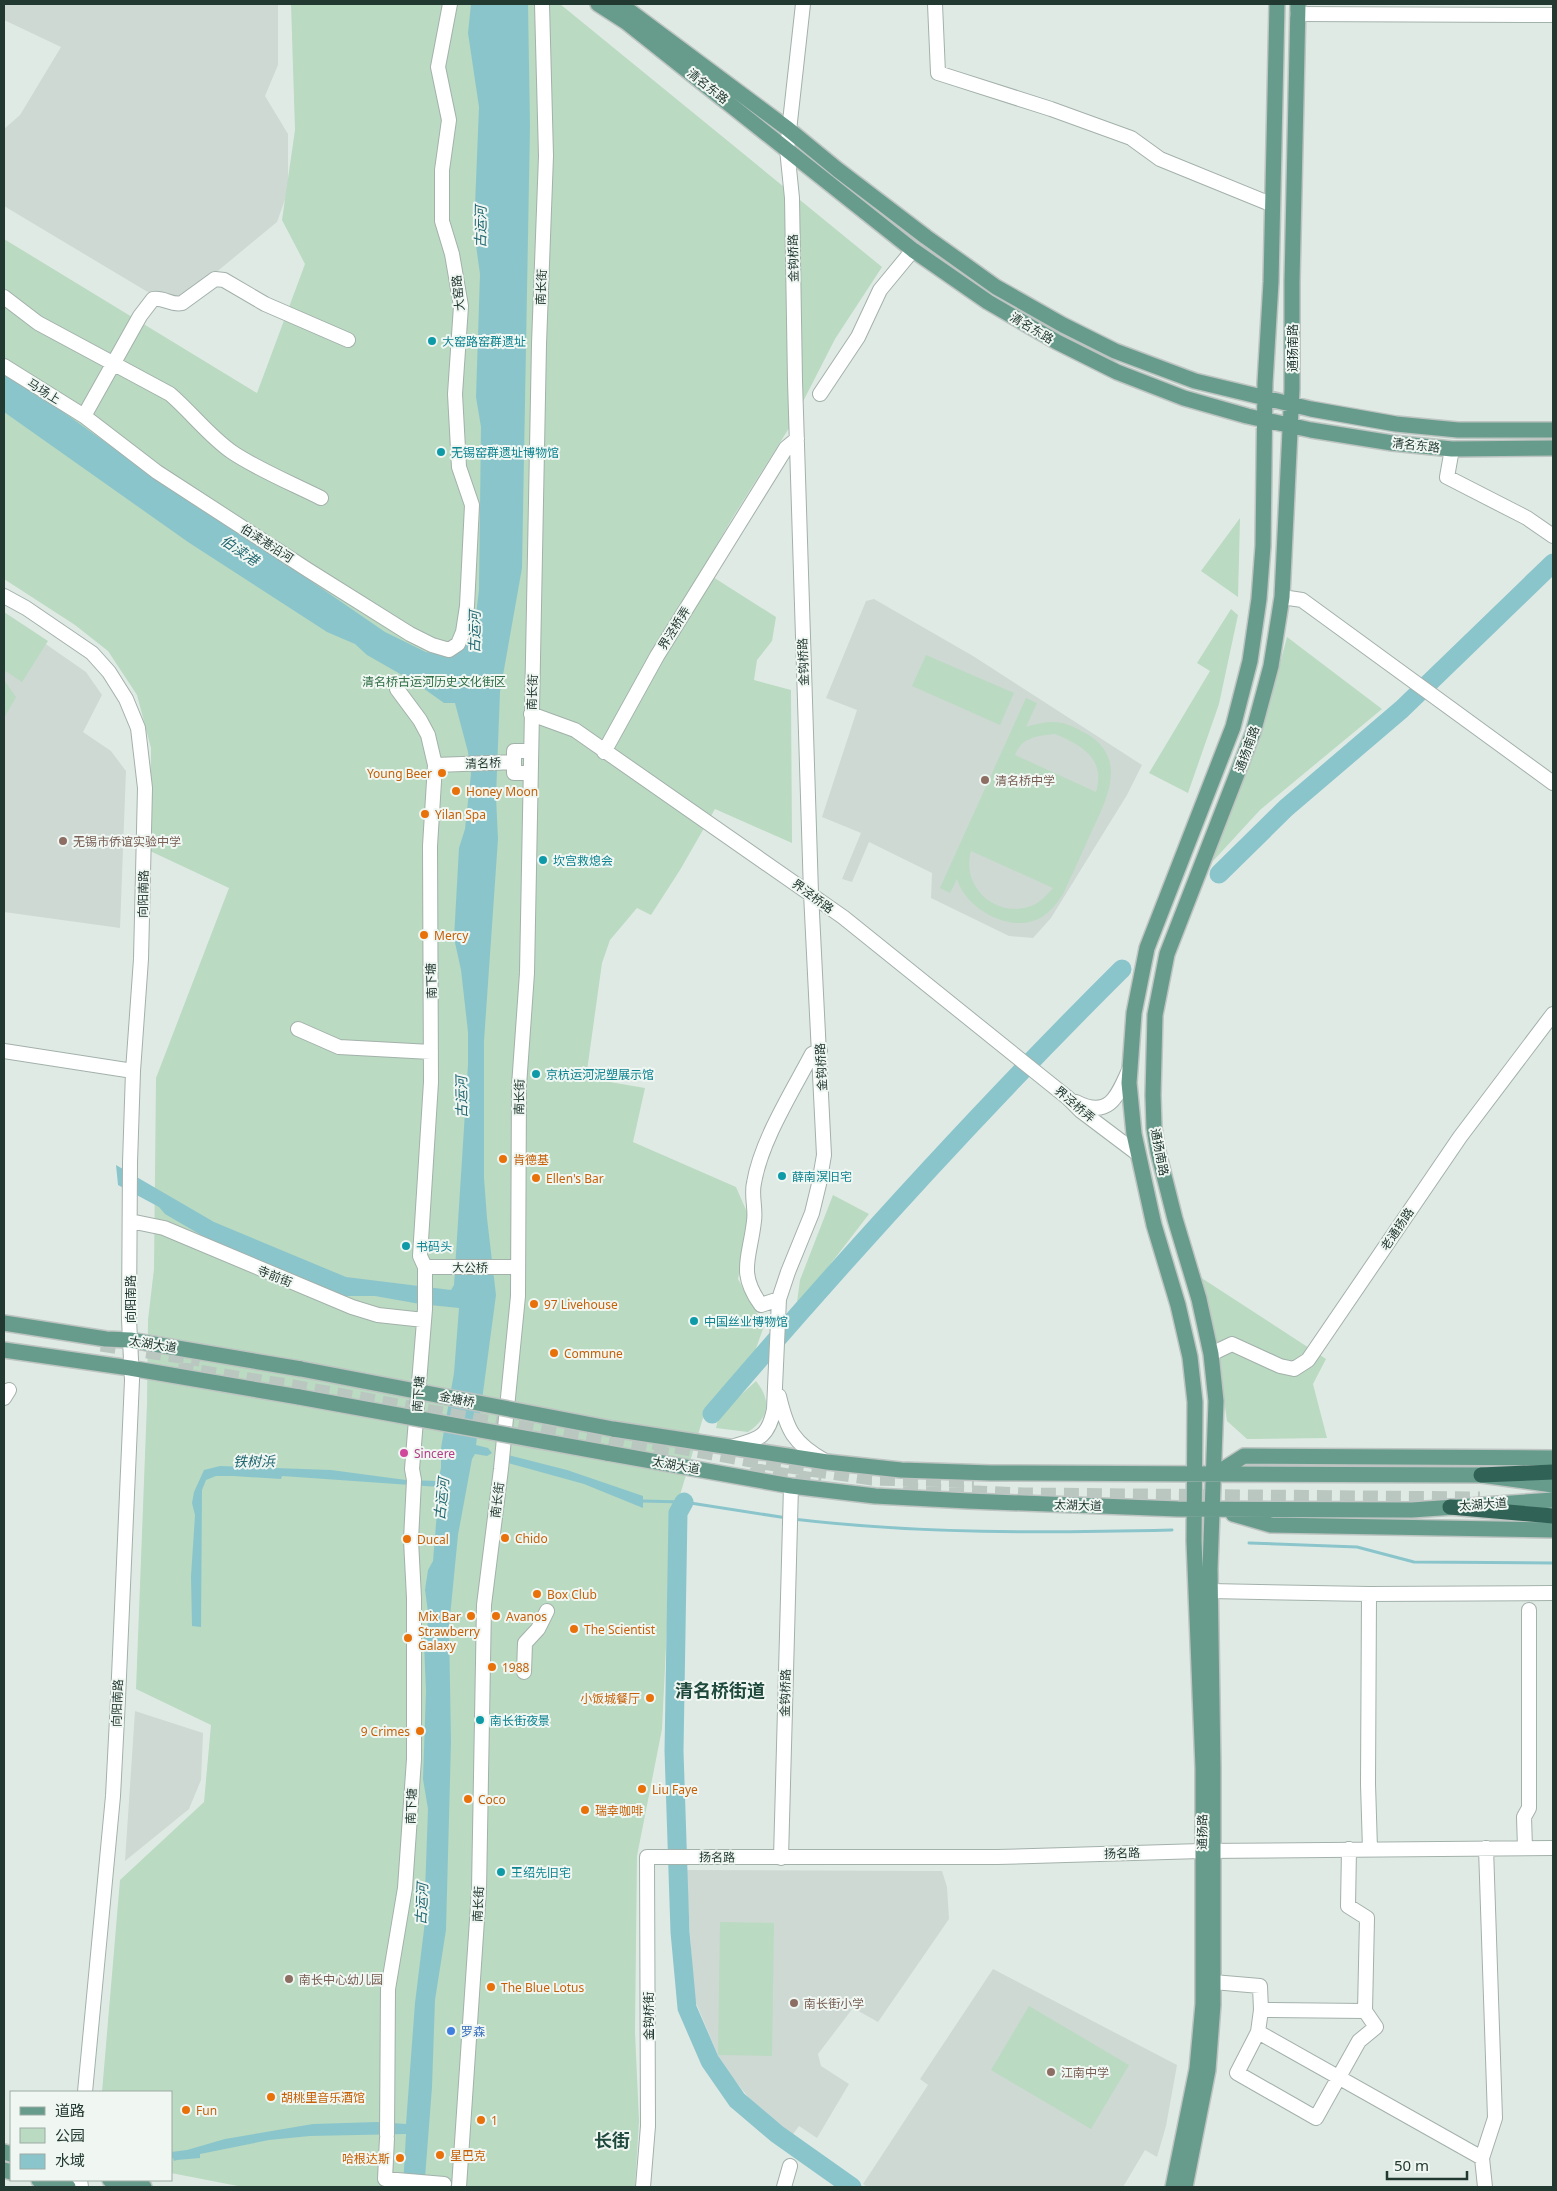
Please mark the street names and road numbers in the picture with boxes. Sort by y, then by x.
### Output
street label: 清名东路 [684,65,732,107]
street label: 金钩桥路 [784,234,802,282]
street label: 南长街 [532,269,550,305]
street label: 大窑路 [448,274,468,312]
street label: 清名东路 [1007,308,1057,348]
street label: 通扬南路 [1284,324,1301,372]
street label: 马场上 [24,374,64,408]
street label: 清名东路 [1391,434,1441,456]
street label: 伯渎港沿河 [238,521,296,565]
street label: 界泾桥弄 [654,603,694,653]
street label: 金钩桥路 [794,638,812,686]
street label: 南长街 [523,674,541,710]
street label: 通扬南路 [1231,724,1263,774]
street label: 清名桥 [465,754,501,772]
street label: 向阳南路 [134,870,152,918]
street label: 界泾桥路 [789,875,837,917]
street label: 南下塘 [422,963,440,999]
street label: 金钩桥路 [811,1043,831,1091]
street label: 南长街 [510,1079,528,1115]
street label: 界泾桥弄 [1051,1082,1099,1126]
street label: 通扬南路 [1147,1127,1173,1177]
street label: 老通扬路 [1377,1204,1417,1254]
street label: 大公桥 [452,1259,488,1276]
street label: 寺前街 [255,1261,295,1291]
street label: 向阳南路 [122,1275,139,1323]
street label: 太湖大道 [128,1332,178,1356]
street label: 南下塘 [408,1375,428,1413]
street label: 金塘桥 [438,1387,476,1411]
street label: 太湖大道 [651,1452,701,1478]
street label: 南长街 [486,1481,508,1519]
street label: 太湖大道 [1458,1494,1508,1514]
street label: 太湖大道 [1054,1496,1102,1514]
street label: 金钩桥路 [776,1669,794,1717]
street label: 向阳南路 [108,1679,126,1727]
street label: 南下塘 [402,1788,420,1824]
street label: 通扬路 [1193,1814,1211,1850]
street label: 扬名路 [1104,1844,1140,1862]
street label: 扬名路 [699,1848,735,1866]
street label: 南长街 [469,1886,487,1922]
street label: 金钩桥街 [640,1992,657,2040]

